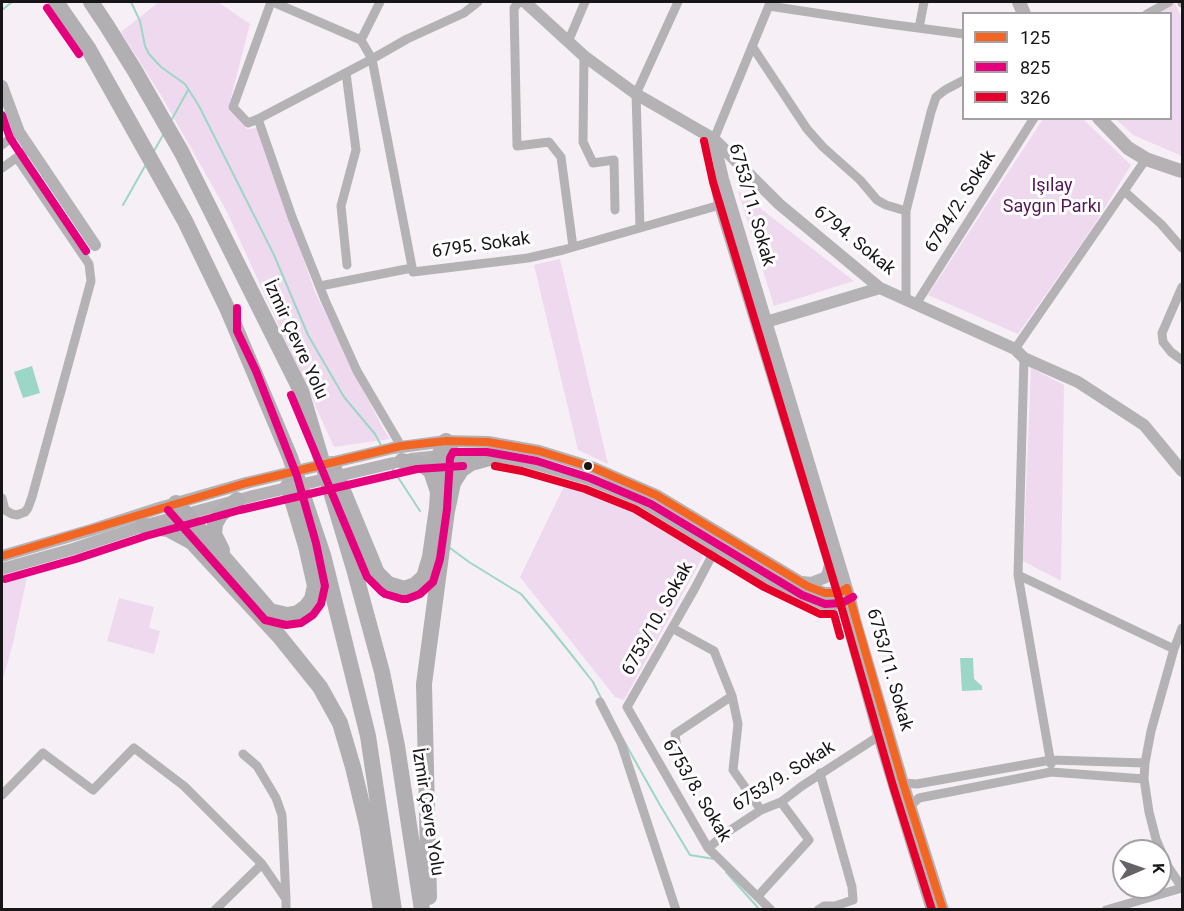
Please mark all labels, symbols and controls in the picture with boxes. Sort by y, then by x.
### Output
legend [962,12,1172,120]
text: 125 [1020,27,1050,48]
text: 825 [1020,57,1050,78]
text: 326 [1020,87,1050,108]
street label: 6753/11. Sokak [723,141,779,269]
street label: 6794/2. Sokak [921,147,1001,257]
park label: Işılay Saygın Parkı [1003,175,1101,218]
street label: 6794. Sokak [809,202,899,280]
street label: 6795. Sokak [431,228,531,264]
street label: İzmir Çevre Yolu [258,277,332,403]
unlabelled marker [582,460,594,472]
street label: 6753/10. Sokak [618,559,698,679]
street label: 6753/11. Sokak [861,606,917,734]
street label: 6753/8. Sokak [657,736,735,846]
street label: 6753/9. Sokak [729,737,839,817]
street label: İzmir Çevre Yolu [406,747,448,877]
north arrow [1112,839,1172,899]
text: K [1149,863,1168,874]

